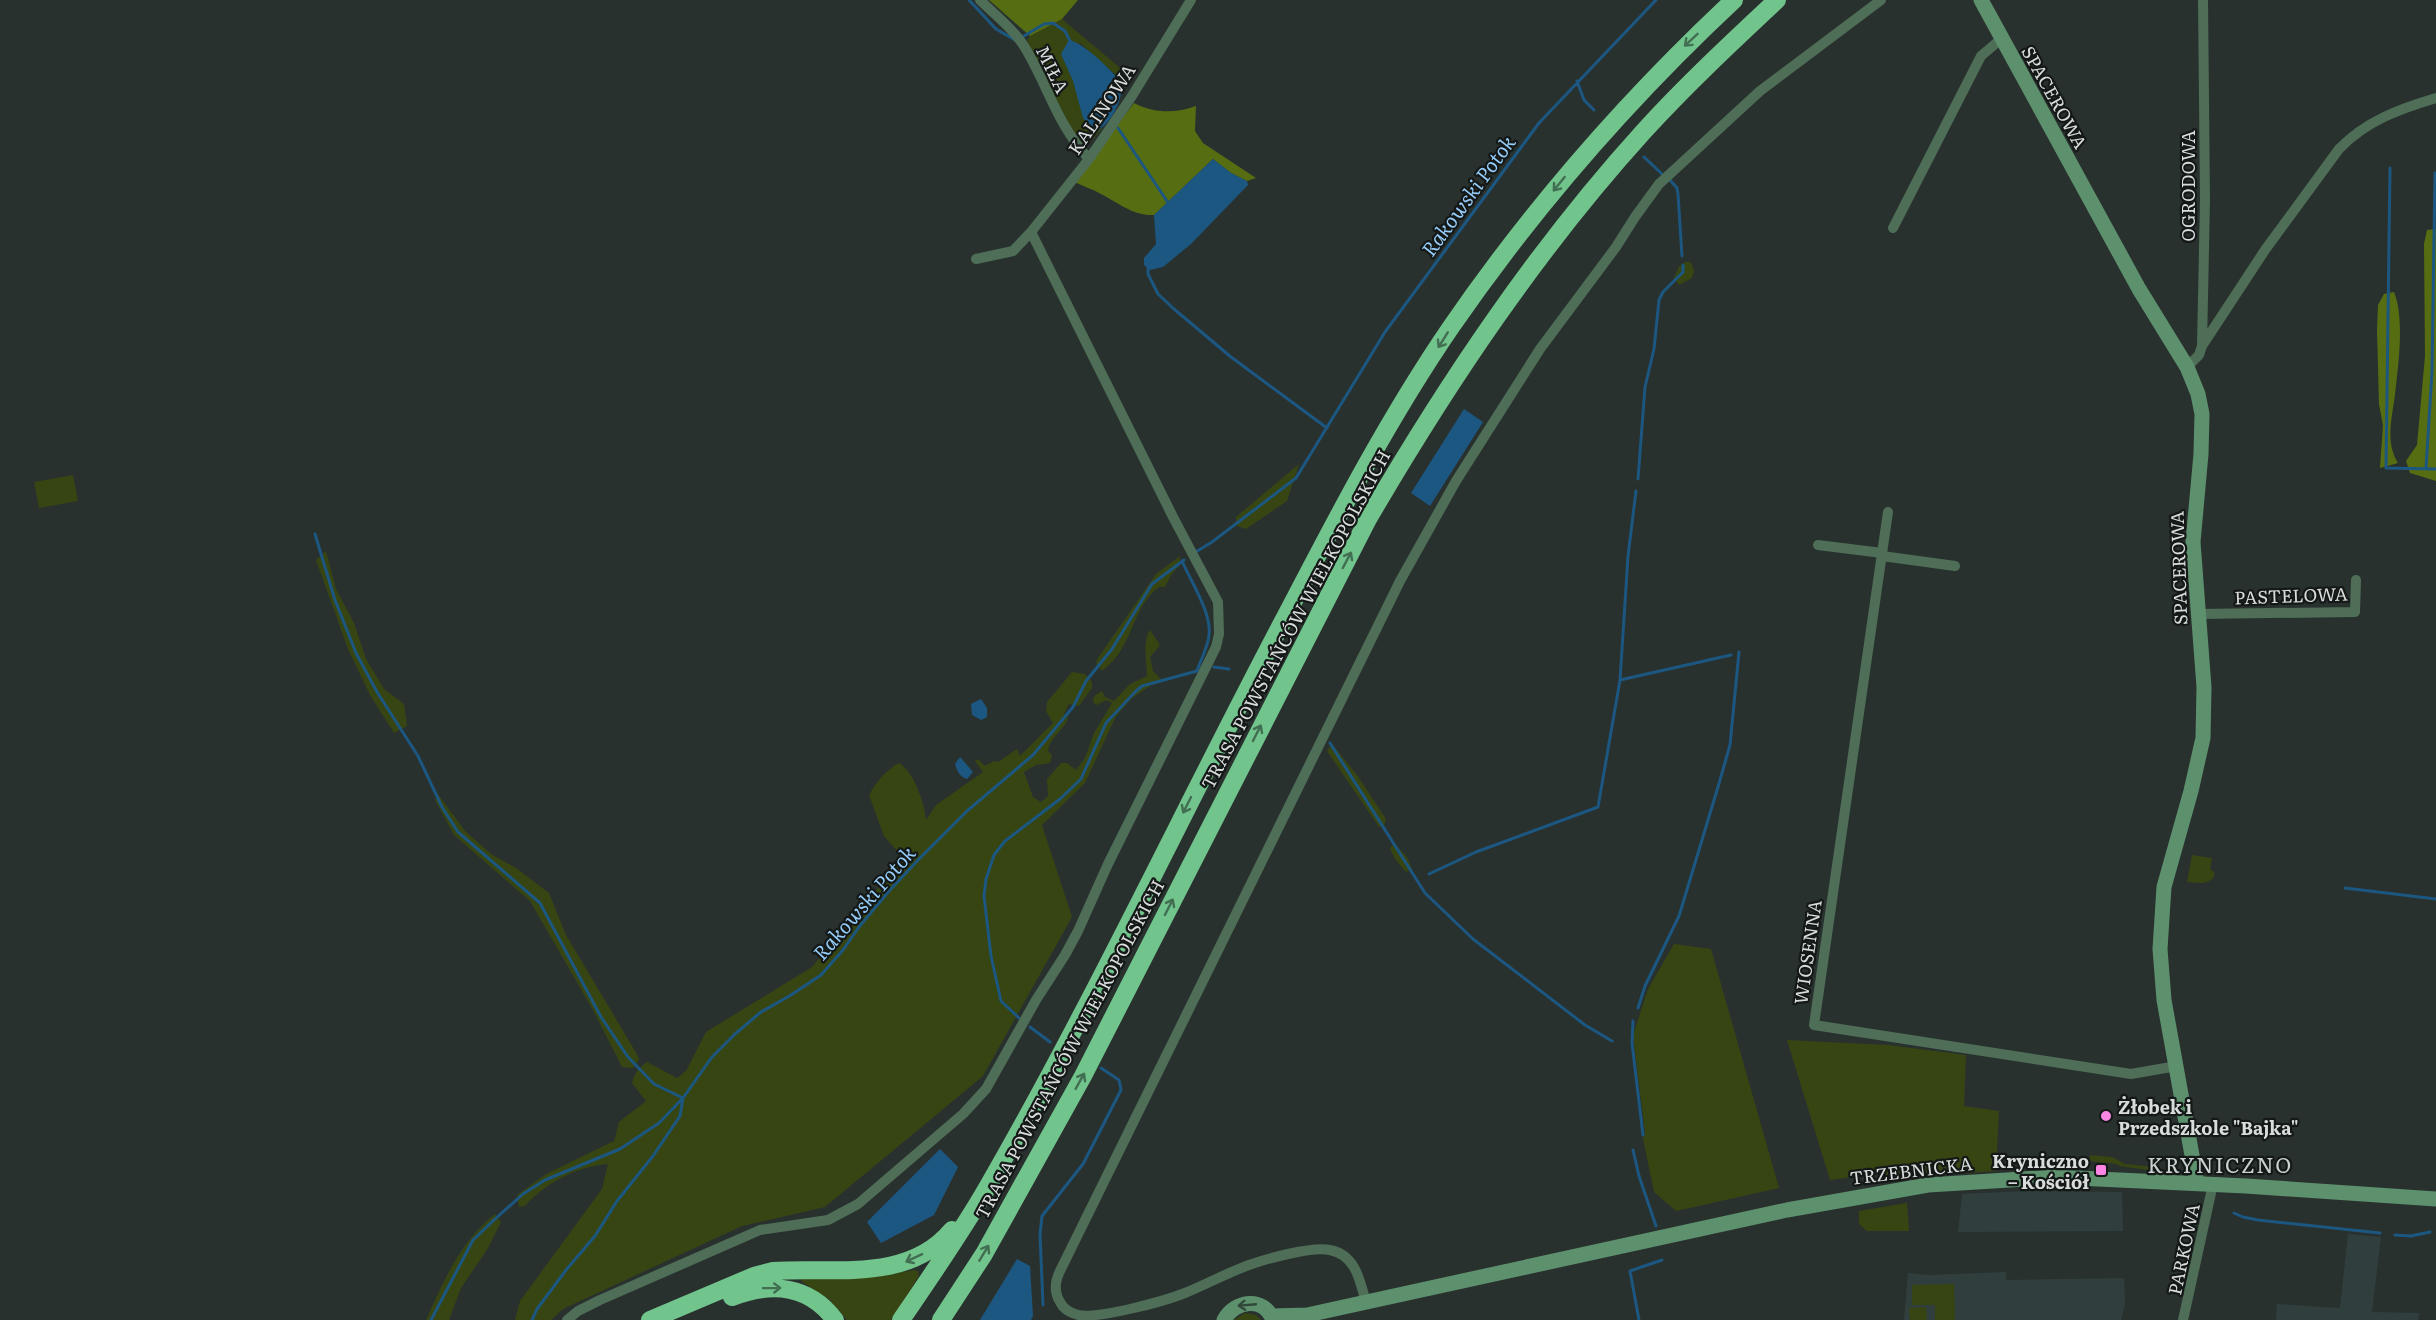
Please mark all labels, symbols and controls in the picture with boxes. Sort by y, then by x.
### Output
one-way arrow [1684,33,1699,47]
street label: MIŁA [1030,41,1076,97]
street label: SPACEROWA [2016,41,2094,153]
street label: KALINOWA [1061,58,1141,160]
water label: Rakowski Potok [1413,128,1521,262]
street label: OGRODOWA [2174,130,2201,242]
one-way arrow [1553,176,1566,192]
one-way arrow [1437,331,1449,348]
street label: TRASA POWSTAŃCÓW WIELKOPOLSKICH [1194,445,1396,793]
street label: SPACEROWA [2163,511,2193,625]
one-way arrow [1341,552,1353,569]
street label: PASTELOWA [2234,580,2348,610]
one-way arrow [1252,725,1263,743]
one-way arrow [1181,796,1193,814]
water label: Rakowski Potok [805,838,921,966]
street label: TRASA POWSTAŃCÓW WIELKOPOLSKICH [968,875,1170,1223]
one-way arrow [1163,898,1175,916]
street label: WIOSENNA [1786,898,1828,1006]
one-way arrow [1074,1073,1086,1090]
place label: Żłobek i Przedszkole "Bajka" [2118,1093,2299,1141]
marker: Żłobek i Przedszkole "Bajka" [2099,1109,2113,1123]
place label: Kryniczno – Kościół [1992,1147,2089,1195]
district label: KRYNICZNO [2147,1148,2293,1179]
street label: TRZEBNICKA [1848,1149,1974,1191]
marker: Kryniczno – Kościół [2094,1163,2108,1177]
street label: PARKOWA [2160,1201,2206,1297]
one-way arrow [979,1245,991,1262]
one-way arrow [905,1253,923,1265]
one-way arrow [762,1282,782,1294]
one-way arrow [1238,1300,1257,1311]

